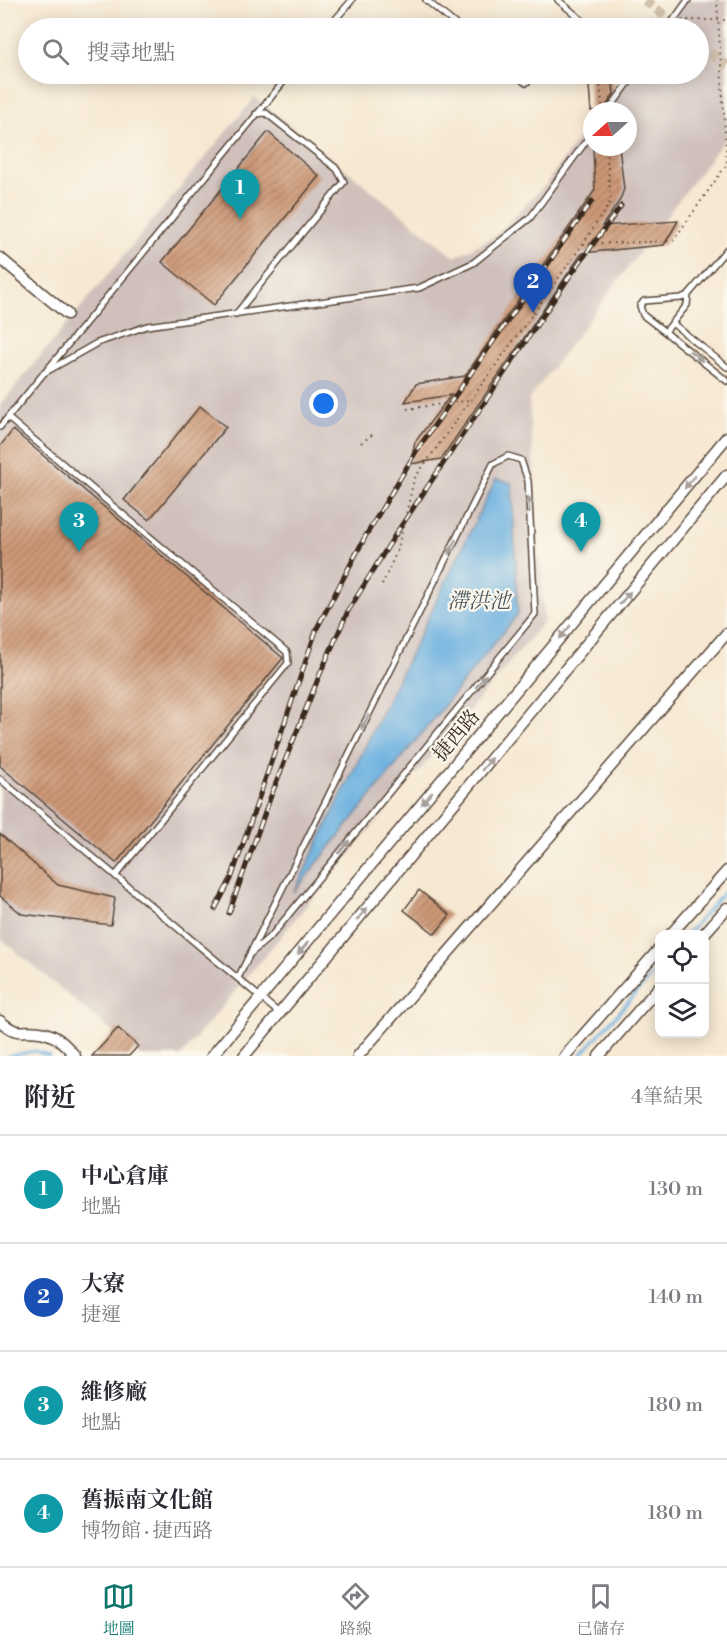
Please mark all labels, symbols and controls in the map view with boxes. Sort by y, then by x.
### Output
search box [18,18,709,84]
icon: search [39,35,72,68]
text: 搜尋地點 [87,40,175,67]
north arrow [583,102,637,156]
pin: 1 [220,170,260,219]
pin: 2 [514,264,552,313]
one-way arrow [688,350,704,363]
your location [309,389,338,418]
one-way arrow [683,474,696,490]
one-way arrow [524,495,534,514]
pin: 3 [60,502,98,552]
pin: 4 [562,502,600,552]
one-way arrow [447,539,456,556]
water label: 滯洪池 [448,589,512,615]
one-way arrow [618,591,631,606]
one-way arrow [559,624,572,639]
one-way arrow [474,673,487,688]
street label: 捷西路 [428,705,486,767]
one-way arrow [360,714,370,731]
one-way arrow [480,757,493,772]
one-way arrow [421,790,434,806]
one-way arrow [337,840,350,855]
one-way arrow [356,906,369,922]
map controls [655,930,709,1038]
button: locate [655,930,709,984]
one-way arrow [296,940,309,956]
button: layers [655,984,709,1038]
text: 附近 [24,1082,76,1114]
text: 4筆結果 [631,1085,703,1110]
text: 中心倉庫 [81,1163,169,1190]
text: 1 [39,1177,48,1202]
text: 130 m [648,1177,703,1202]
text: 地點 [81,1195,121,1220]
text: 大寮 [81,1271,125,1298]
text: 2 [37,1285,50,1310]
text: 140 m [648,1285,703,1310]
text: 捷運 [81,1303,121,1328]
text: 維修廠 [81,1379,147,1406]
text: 3 [37,1393,50,1418]
text: 180 m [648,1393,703,1418]
text: 地點 [81,1411,121,1436]
text: 舊振南文化館 [81,1487,213,1514]
text: 4 [37,1501,50,1526]
text: 180 m [648,1501,703,1526]
text: 博物館 · 捷西路 [81,1519,213,1544]
tab: 地圖 [102,1580,135,1639]
tab: 路線 [339,1580,372,1639]
tab: 已儲存 [577,1580,625,1639]

